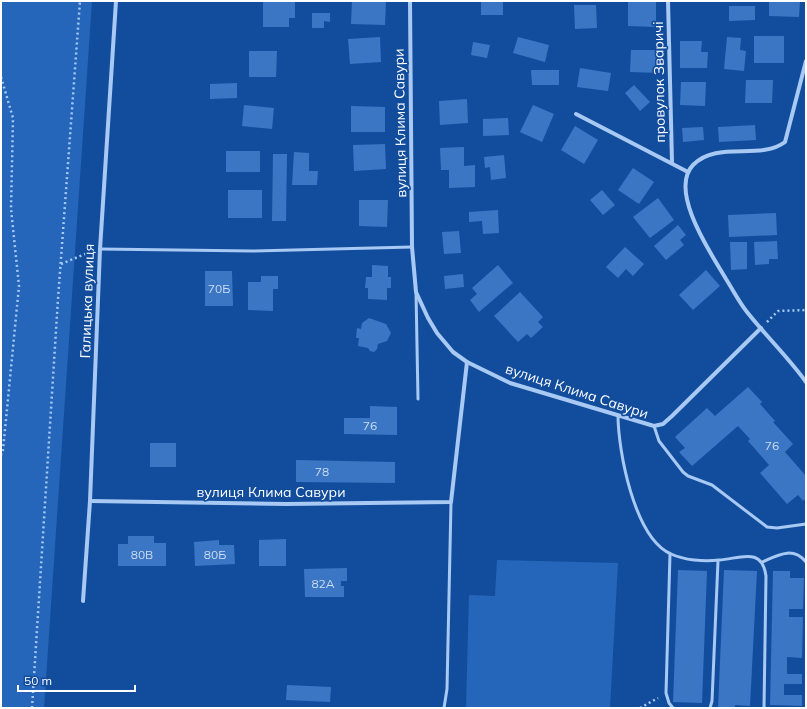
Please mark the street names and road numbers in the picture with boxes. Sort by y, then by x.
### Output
street label: провулок Зваричі [649,21,669,143]
street label: вулиця Клима Савури [390,48,410,198]
street label: Галицька вулиця [76,243,98,359]
street label: вулиця Клима Савури [503,359,651,423]
street label: вулиця Клима Савури [196,483,346,501]

